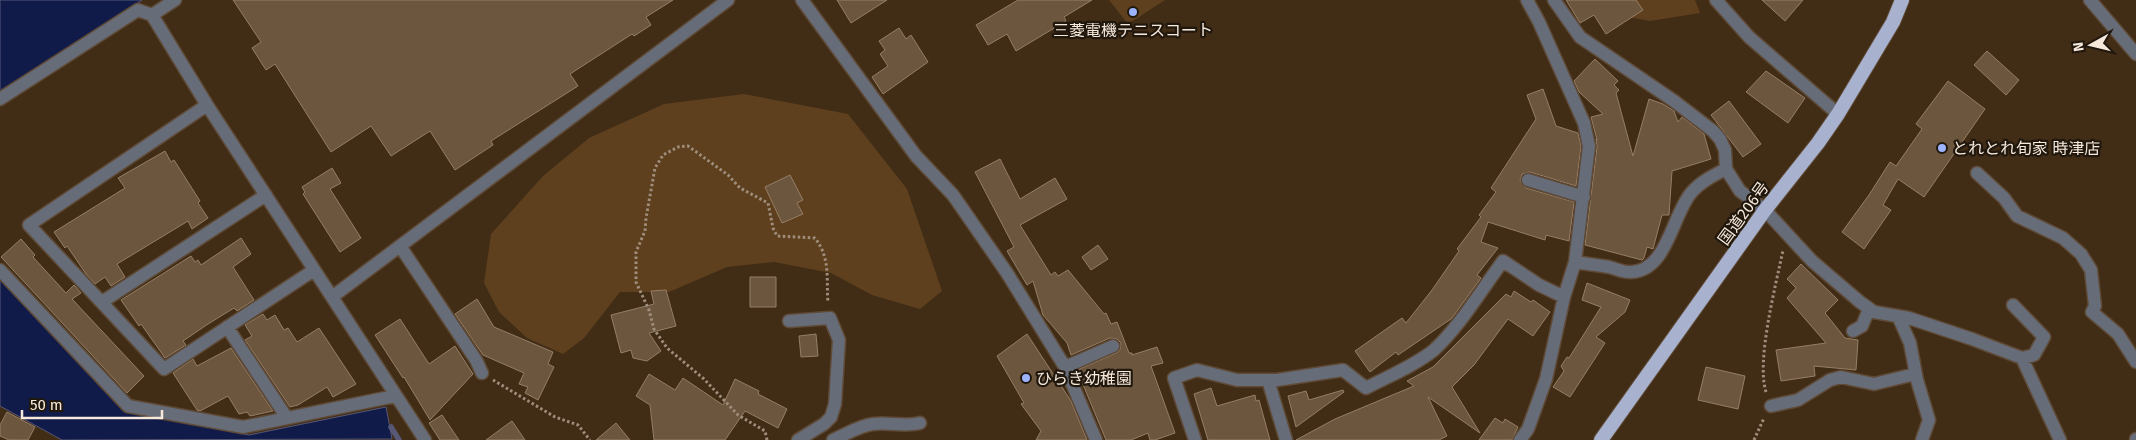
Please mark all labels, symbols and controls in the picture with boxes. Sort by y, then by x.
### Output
marker: 三菱電機テニスコート [1127,6,1139,18]
north arrow [2066,20,2116,70]
place label: 三菱電機テニスコート [1053,21,1213,40]
text: N [2070,41,2088,53]
place label: とれとれ旬家 時津店 [1952,139,2100,158]
marker: とれとれ旬家 時津店 [1936,142,1948,154]
street label: 国道206号 [1714,178,1773,249]
place label: ひらき幼稚園 [1036,369,1132,388]
marker: ひらき幼稚園 [1020,372,1032,384]
scale bar [22,388,162,420]
text: 50 m [30,396,63,414]

